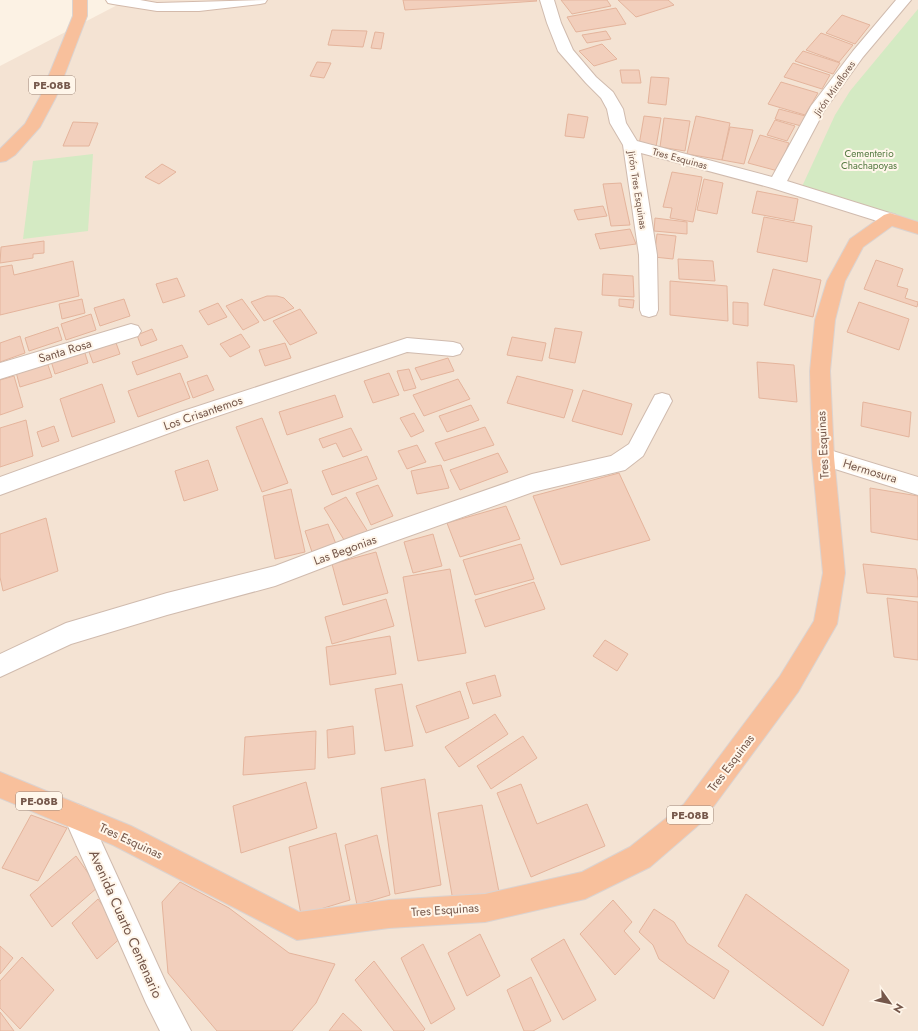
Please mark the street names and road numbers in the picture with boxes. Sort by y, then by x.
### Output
street label: Jirón Miraflores [809,58,859,120]
road number: PE-08B [29,76,75,94]
street label: Tres Esquinas [651,144,709,173]
street label: Jirón Tres Esquinas [624,148,651,230]
street label: Santa Rosa [36,334,94,368]
street label: Los Crisantemos [161,391,245,435]
street label: Tres Esquinas [812,411,834,479]
street label: Hermosura [841,454,900,488]
street label: Las Begonias [311,530,379,570]
street label: Tres Esquinas [703,730,759,795]
road number: PE-08B [16,792,62,810]
road number: PE-08B [667,806,713,824]
street label: Tres Esquinas [96,819,166,864]
street label: Avenida Cuarto Centenario [84,847,168,1002]
street label: Tres Esquinas [411,899,480,921]

